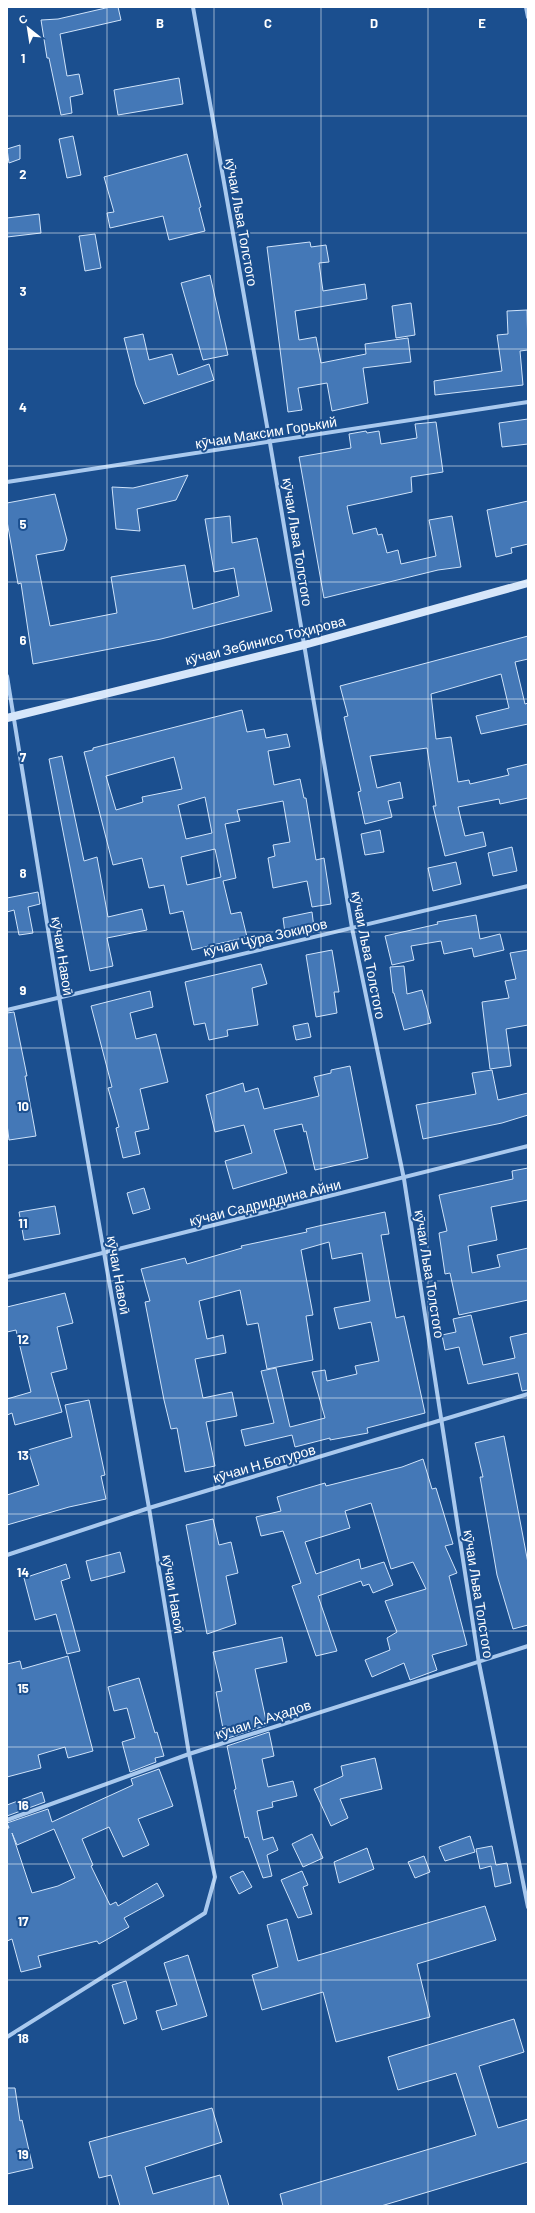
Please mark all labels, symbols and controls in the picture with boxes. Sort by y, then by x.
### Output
north arrow [8,8,48,48]
text: С [16,11,29,27]
text: B [156,15,164,31]
text: C [264,15,272,31]
text: D [370,15,378,31]
text: E [478,15,486,31]
text: 1 [21,50,25,66]
street label: кӯчаи Льва Толстого [222,157,262,288]
text: 2 [19,166,27,182]
text: 3 [19,283,27,299]
text: 4 [19,399,27,415]
street label: кӯчаи Максим Горький [194,412,338,452]
street label: кӯчаи Льва Толстого [279,477,317,608]
text: 5 [19,516,27,532]
street label: кӯчаи Зебинисо Тоҳирова [183,612,347,668]
text: 6 [20,632,27,648]
text: 7 [20,749,27,765]
text: 8 [19,865,27,881]
street label: кӯчаи Льва Толстого [348,890,390,1021]
street label: кӯчаи Ҷӯра Зокиров [201,914,329,960]
street label: кӯчаи Навоӣ [48,915,78,997]
text: 9 [20,982,27,998]
text: 10 [17,1098,29,1114]
street label: кӯчаи Садриддина Айни [187,1175,343,1229]
street label: кӯчаи Льва Толстого [411,1209,449,1340]
text: 11 [18,1215,28,1231]
street label: кӯчаи Навоӣ [104,1234,134,1316]
text: 12 [17,1331,29,1347]
street label: кӯчаи Н.Ботуров [211,1440,317,1486]
text: 13 [17,1447,29,1463]
street label: кӯчаи Льва Толстого [460,1529,498,1660]
street label: кӯчаи Навоӣ [159,1553,189,1635]
text: 14 [17,1564,29,1580]
text: 15 [17,1680,29,1696]
street label: кӯчаи А.Аҳадов [213,1696,313,1742]
text: 16 [17,1797,29,1813]
text: 17 [17,1913,29,1929]
text: 18 [17,2030,29,2046]
text: 19 [17,2146,29,2162]

